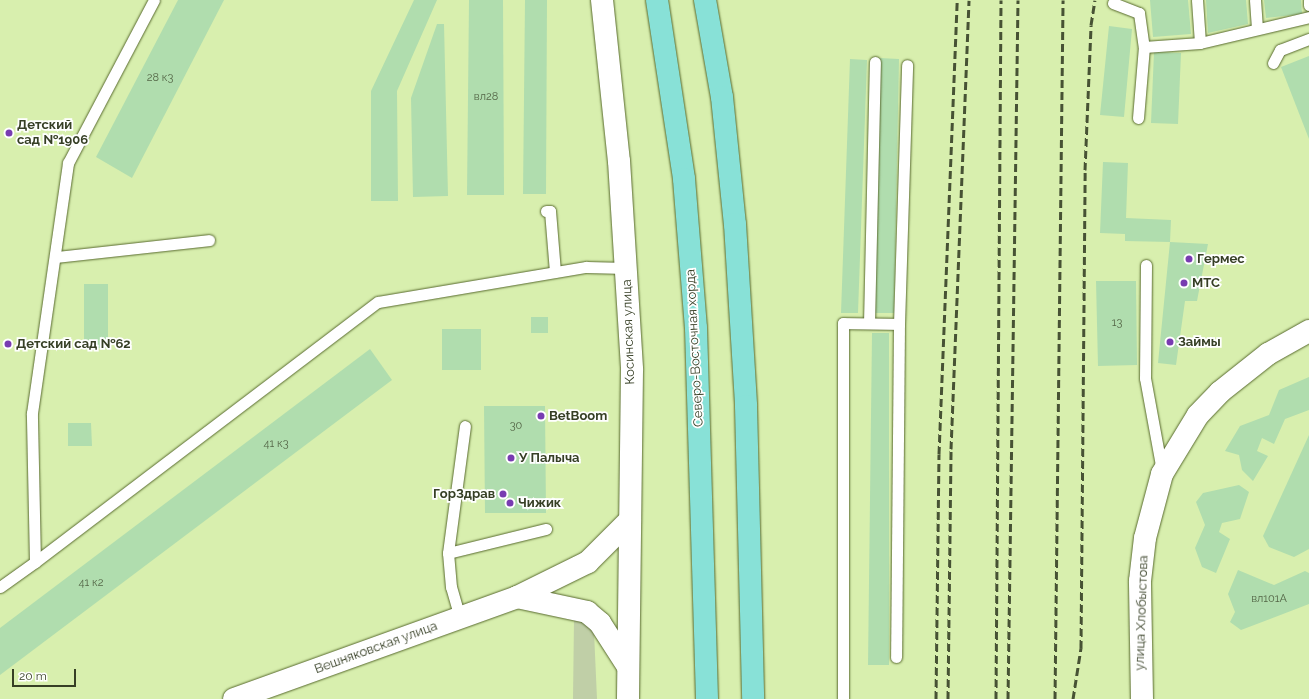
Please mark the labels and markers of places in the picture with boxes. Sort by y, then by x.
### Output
place label: Детский сад №1906 [17,118,88,149]
marker: Детский сад №1906 [4,128,14,138]
place label: Гермес [1197,251,1245,267]
marker: Гермес [1184,254,1194,264]
place label: МТС [1192,275,1220,291]
marker: МТС [1179,278,1189,288]
place label: Займы [1178,334,1221,350]
place label: Детский сад №62 [16,336,131,352]
marker: Займы [1165,337,1175,347]
marker: Детский сад №62 [3,339,13,349]
place label: BetBoom [549,408,607,424]
marker: BetBoom [536,411,546,421]
place label: У Палыча [519,450,580,466]
marker: У Палыча [506,453,516,463]
place label: ГорЗдрав [433,486,495,502]
marker: ГорЗдрав [498,489,508,499]
place label: Чижик [518,495,561,511]
marker: Чижик [505,498,515,508]

